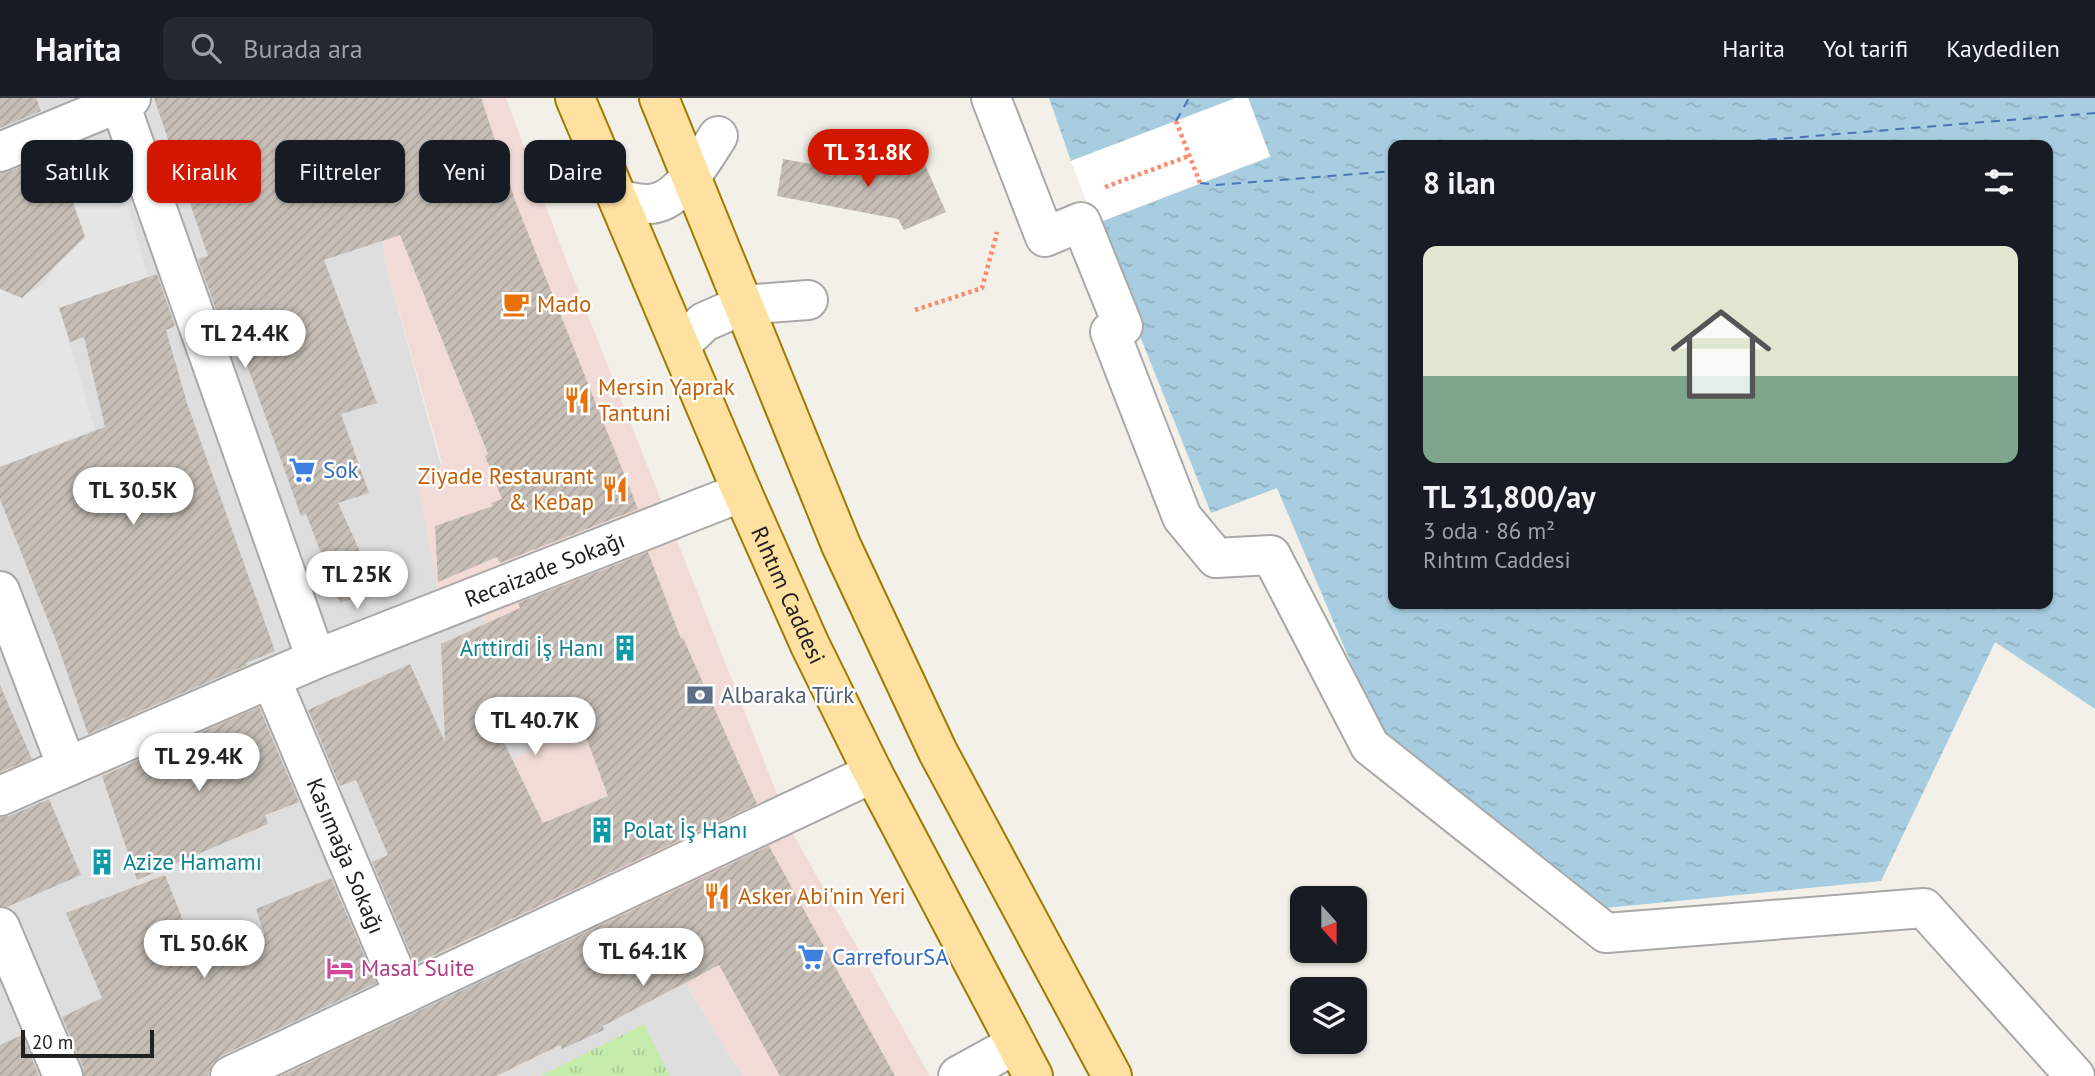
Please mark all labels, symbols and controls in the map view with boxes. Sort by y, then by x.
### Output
search box [163,17,653,80]
text: Harita [35,27,121,70]
icon: search [187,29,225,67]
text: Burada ara [243,32,363,65]
text: Harita [1722,33,1785,64]
text: Yol tarifi [1823,33,1908,64]
text: Kaydedilen [1946,33,2060,64]
pin: TL 31.8K [796,130,940,189]
text: TL 31.8K [824,137,912,166]
chip: Satılık [21,140,133,203]
chip: Kiralık [147,140,261,203]
chip: Filtreler [275,140,405,203]
chip: Yeni [419,140,510,203]
chip: Daire [524,140,626,203]
text: 8 ilan [1423,163,1496,202]
icon: filters [1980,163,2018,201]
cafe icon: Mado [501,289,531,319]
place label: Mado [537,289,591,318]
icon: home [1658,291,1784,417]
pin: TL 24.4K [173,310,317,370]
text: TL 24.4K [201,318,289,347]
place label: Mersin Yaprak Tantuni [598,372,735,427]
restaurant icon: Mersin Yaprak Tantuni [562,385,592,415]
supermarket icon: Sok [287,455,317,485]
place label: Sok [323,455,359,484]
place label: Ziyade Restaurant & Kebap [418,461,594,516]
pin: TL 30.5K [61,468,205,527]
restaurant icon: Ziyade Restaurant & Kebap [600,474,630,504]
text: TL 30.5K [89,475,177,504]
text: TL 31,800/ay [1423,477,1596,516]
text: 3 oda · 86 m² [1423,516,1555,545]
street label: Rıhtım Caddesi [745,522,832,669]
street label: Recaizade Sokağı [460,524,629,613]
text: Rıhtım Caddesi [1423,545,1571,574]
pin: TL 25K [300,552,414,611]
text: TL 25K [322,559,392,588]
place label: Arttirdi İş Hanı [460,633,604,662]
building icon: Arttirdi İş Hanı [610,633,640,663]
bank icon: Albaraka Türk [685,680,715,710]
place label: Albaraka Türk [721,680,854,709]
pin: TL 40.7K [463,698,607,757]
text: TL 40.7K [491,705,579,734]
pin: TL 29.4K [127,734,271,793]
text: TL 29.4K [155,741,243,770]
street label: Kasımağa Sokağı [300,773,392,938]
building icon: Polat İş Hanı [587,815,617,845]
place label: Polat İş Hanı [623,815,748,844]
building icon: Azize Hamamı [87,847,117,877]
place label: Azize Hamamı [123,847,262,876]
restaurant icon: Asker Abi'nin Yeri [702,881,732,911]
place label: Asker Abi'nin Yeri [738,881,906,910]
north arrow [1290,886,1367,962]
map controls [1290,886,1367,1054]
pin: TL 50.6K [132,920,276,980]
text: TL 50.6K [160,928,248,957]
pin: TL 64.1K [571,928,715,988]
text: TL 64.1K [599,936,687,965]
supermarket icon: CarrefourSA [796,942,826,972]
place label: CarrefourSA [832,942,949,971]
hotel icon: Masal Suite [325,953,355,983]
place label: Masal Suite [361,953,475,982]
button: layers [1290,977,1367,1054]
scale bar [21,1027,154,1059]
text: 20 m [32,1030,73,1054]

